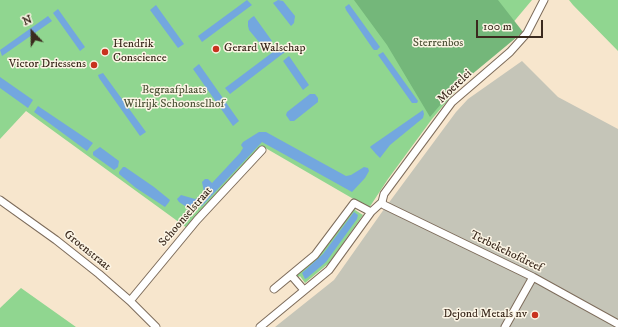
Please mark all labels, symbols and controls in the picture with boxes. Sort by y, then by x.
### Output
north arrow [12,12,52,52]
scale bar [478,12,545,38]
text: N [21,13,34,29]
text: 100 m [483,19,512,34]
park label: Sterrenbos [413,37,463,51]
place label: Hendrik Conscience [113,38,167,66]
place label: Gerard Walschap [224,42,305,56]
marker: Gerard Walschap [211,44,221,54]
marker: Hendrik Conscience [100,47,110,57]
place label: Victor Driessens [9,58,86,72]
marker: Victor Driessens [89,60,99,70]
street label: Moerelei [435,67,475,107]
park label: Begraafplaats Wilrijk Schoonselhof [124,84,224,112]
street label: Schoonselstraat [156,184,216,250]
street label: Groenstraat [61,228,113,274]
street label: Terbekehofdreef [467,228,545,276]
place label: Dejond Metals nv [443,308,527,322]
marker: Dejond Metals nv [530,310,540,320]

